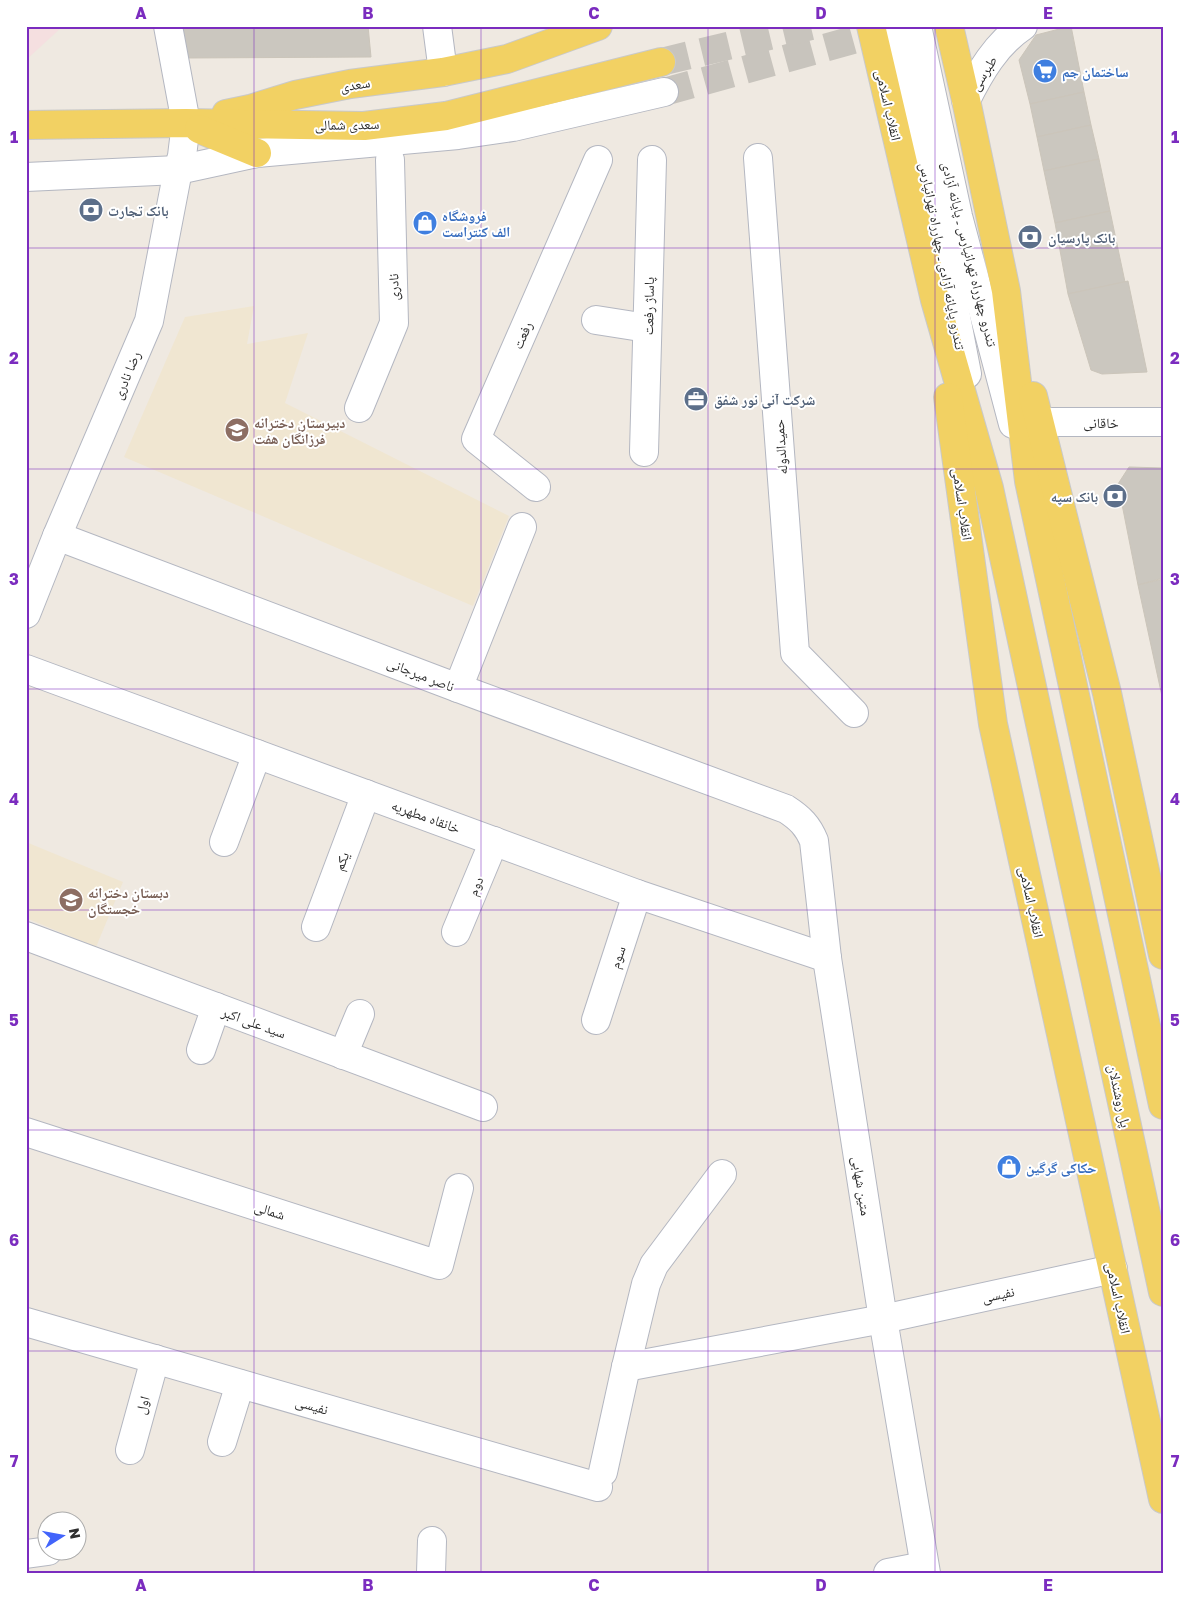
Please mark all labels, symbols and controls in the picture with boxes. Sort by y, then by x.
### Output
text: A [135,3,147,23]
text: B [362,3,374,23]
text: C [588,3,600,23]
text: D [815,3,827,23]
text: E [1043,3,1053,23]
street label: طبرسی [966,52,1001,94]
supermarket icon: ساختمان جم [1032,58,1058,84]
place label: ساختمان جم [1062,63,1129,82]
street label: انقلاب اسلامی [872,68,905,142]
street label: سعدی [339,73,371,96]
street label: سعدی شمالی [314,115,380,134]
text: 1 [10,127,18,147]
text: 1 [1171,127,1179,147]
street label: تندرو چهارراه تهرانپارس ـ پایانه آزادی [938,160,1001,349]
street label: تندرو پایانه آزادی ـ چهارراه تهرانپارس [915,161,970,351]
bank icon: بانک تجارت [78,197,104,223]
place label: بانک تجارت [108,202,169,219]
place label: فروشگاه الف کنتراست [442,207,510,240]
shop icon: فروشگاه الف کنتراست [412,210,438,236]
bank icon: بانک پارسیان [1017,224,1043,250]
place label: بانک پارسیان [1048,229,1116,247]
street label: نادری [384,273,403,301]
street label: پاساژ رفعت [639,276,658,335]
street label: رفعت [508,319,536,352]
text: 2 [9,348,19,368]
street label: رضا نادری [108,348,145,402]
text: 2 [1170,348,1180,368]
office icon: شرکت آنی نور شفق [683,386,709,412]
place label: شرکت آنی نور شفق [714,391,816,409]
place label: دبیرستان دخترانه فرزانگان هفت [254,414,345,448]
street label: خاقانی [1083,414,1119,432]
school or university icon: دبیرستان دخترانه فرزانگان هفت [224,417,250,443]
street label: حمیدالدوله [770,419,791,475]
street label: انقلاب اسلامی [949,467,976,541]
bank icon: بانک سپه [1102,483,1128,509]
place label: بانک سپه [1051,488,1098,506]
text: 3 [9,569,19,589]
text: 3 [1170,569,1180,589]
street label: ناصر میرجانی [385,653,457,696]
text: 4 [9,789,19,809]
text: 4 [1170,789,1180,809]
street label: خانقاه مطهریه [389,796,463,837]
street label: یکم [330,849,354,873]
street label: انقلاب اسلامی [1015,865,1048,939]
street label: دوم [464,874,488,899]
place label: دبستان دخترانه خجستگان [88,884,169,918]
school or university icon: دبستان دخترانه خجستگان [58,887,84,913]
street label: سوم [605,944,630,971]
street label: سید علی اکبر [218,1002,288,1042]
text: 5 [9,1010,19,1030]
text: 5 [1170,1010,1180,1030]
street label: پل روشندلان [1104,1063,1135,1129]
shop icon: حکاکی گرگین [996,1154,1022,1180]
street label: متین شهابی [848,1155,875,1217]
place label: حکاکی گرگین [1026,1159,1096,1177]
street label: شمالی [252,1197,287,1224]
text: 6 [9,1230,19,1250]
text: 6 [1170,1230,1180,1250]
street label: انقلاب اسلامی [1102,1261,1135,1335]
street label: نفیسی [980,1282,1016,1307]
street label: نفیسی [293,1392,330,1419]
street label: اول [131,1394,154,1416]
text: 7 [10,1451,19,1471]
text: 7 [1171,1451,1180,1471]
north arrow [38,1512,88,1562]
text: N [66,1527,85,1540]
text: A [135,1575,147,1595]
text: B [362,1575,374,1595]
text: C [588,1575,600,1595]
text: D [815,1575,827,1595]
text: E [1043,1575,1053,1595]

